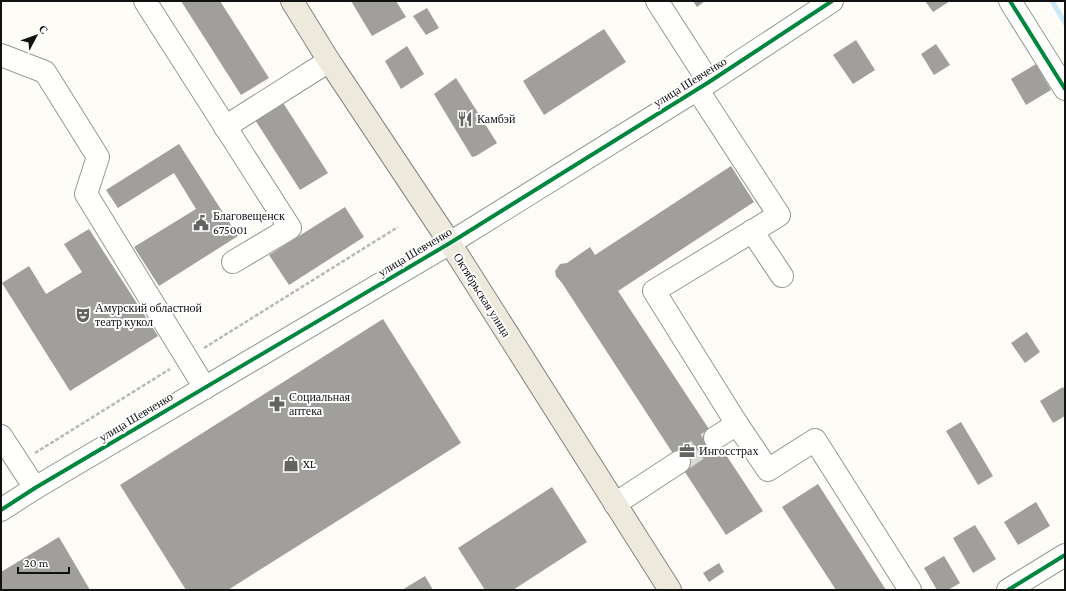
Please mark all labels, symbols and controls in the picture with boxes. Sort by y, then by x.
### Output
north arrow [16,16,56,56]
text: С [36,23,51,36]
street label: улица Шевченко [651,54,729,110]
restaurant icon: Камбэй [456,110,474,128]
place label: Камбэй [477,112,516,126]
place label: Благовещенск 675001 [213,209,285,237]
public building icon: Благовещенск 675001 [192,214,210,232]
street label: улица Шевченко [376,224,454,280]
street label: Октябрьская улица [451,250,514,340]
place label: Амурский областной театр кукол [95,301,203,329]
theatre icon: Амурский областной театр кукол [74,306,92,324]
street label: улица Шевченко [97,389,175,445]
place label: Социальная аптека [289,390,350,418]
pharmacy icon: Социальная аптека [268,395,286,413]
office icon: Ингосстрах [678,442,696,460]
place label: Ингосстрах [699,444,758,458]
shop icon: XL [282,455,300,473]
place label: XL [303,457,316,471]
scale bar [18,549,69,575]
text: 20 m [24,556,49,570]

